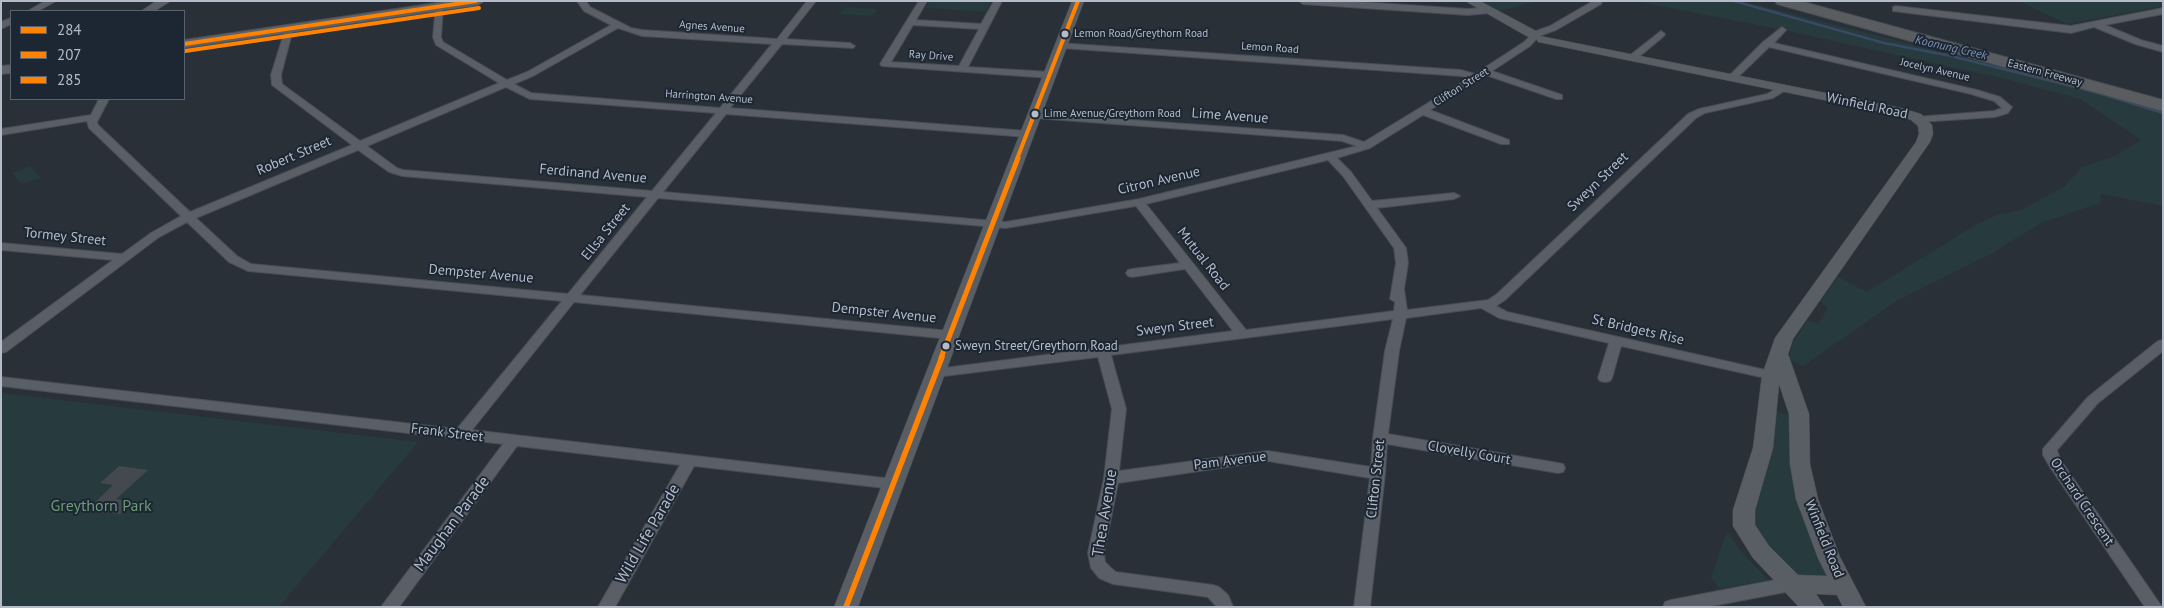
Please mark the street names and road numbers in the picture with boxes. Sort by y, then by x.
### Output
street label: Agnes Avenue [679,18,745,36]
street label: Lemon Road [1241,39,1299,57]
street label: Ray Drive [908,48,954,64]
street label: Jocelyn Avenue [1899,56,1971,84]
street label: Eastern Freeway [2006,57,2084,89]
street label: Clifton Street [1431,65,1491,109]
street label: Harrington Avenue [665,87,753,107]
street label: Winfield Road [1825,89,1909,123]
street label: Lime Avenue [1191,105,1269,127]
street label: Robert Street [254,133,334,179]
street label: Sweyn Street [1564,149,1632,215]
street label: Ferdinand Avenue [539,161,647,187]
street label: Citron Avenue [1116,163,1202,199]
street label: Ellsa Street [578,200,634,264]
street label: Tormey Street [23,224,107,250]
street label: Mutual Road [1173,224,1233,294]
street label: Dempster Avenue [428,261,534,287]
street label: Dempster Avenue [831,299,937,327]
street label: St Bridgets Rise [1590,311,1686,349]
street label: Sweyn Street [1135,314,1215,340]
street label: Frank Street [410,420,484,446]
street label: Clovelly Court [1426,437,1512,469]
street label: Clifton Street [1364,439,1388,519]
street label: Pam Avenue [1193,448,1267,474]
street label: Orchard Crescent [2046,455,2118,549]
street label: Thea Avenue [1089,468,1121,558]
street label: Maughan Parade [410,473,494,575]
street label: Wild Life Parade [612,481,684,587]
street label: Winfield Road [1801,498,1847,580]

